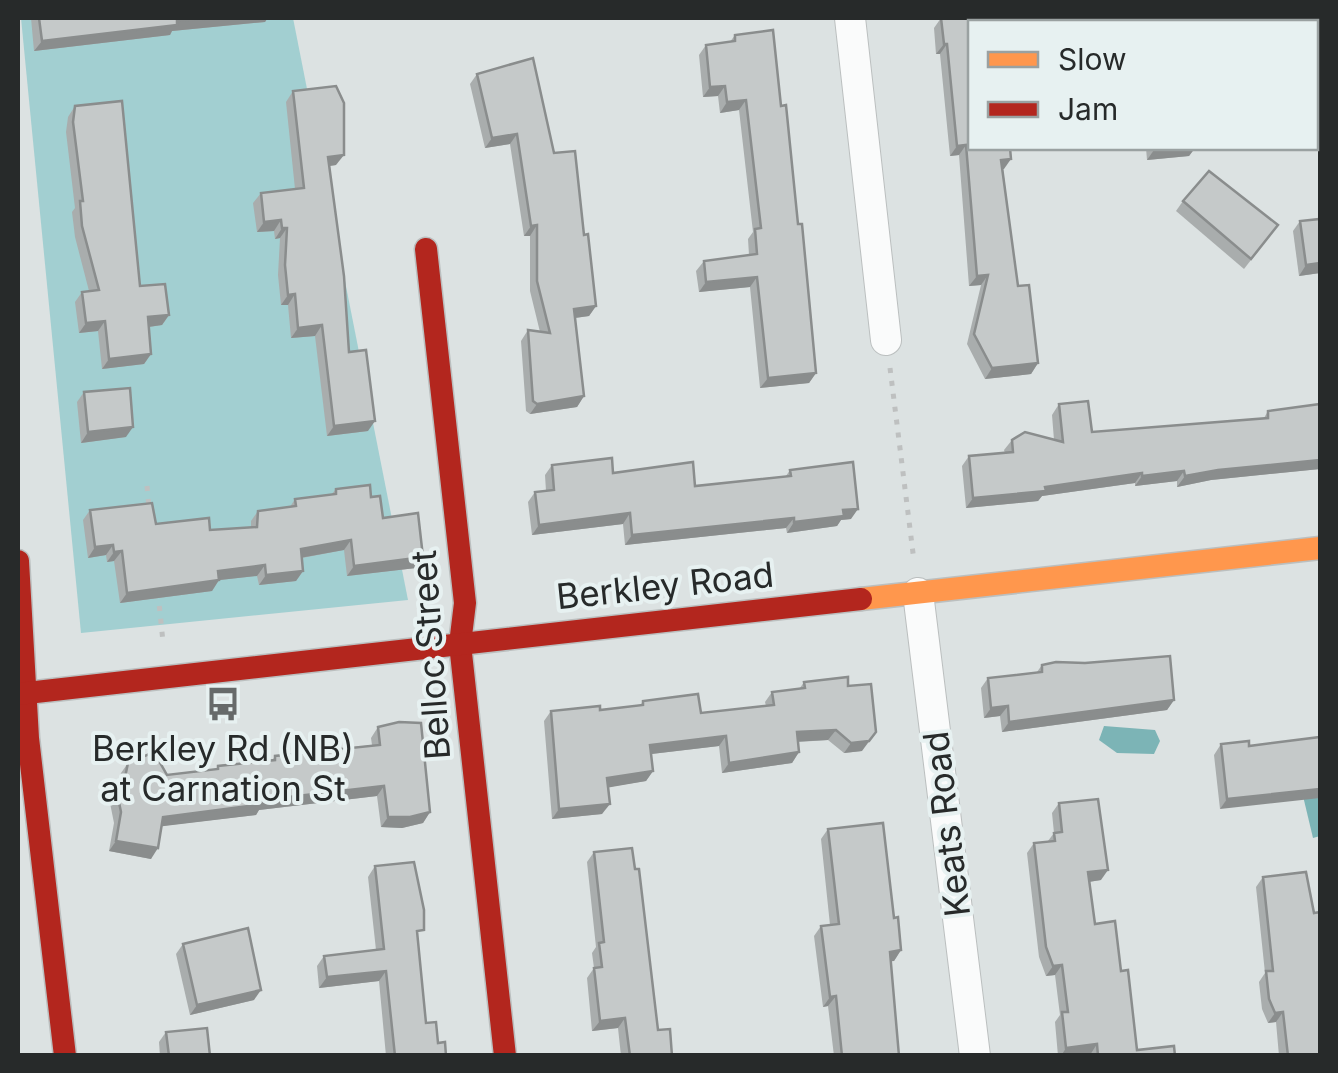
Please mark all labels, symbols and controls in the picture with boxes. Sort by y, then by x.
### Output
legend [968,20,1318,150]
text: Slow [1058,41,1127,77]
text: Jam [1058,91,1118,127]
street label: Belloc Street [402,549,458,761]
street label: Berkley Road [554,553,776,617]
bus stop icon: Berkley Rd (NB) at Carnation St [204,685,242,723]
place label: Berkley Rd (NB) at Carnation St [92,727,354,809]
street label: Keats Road [914,729,978,919]

